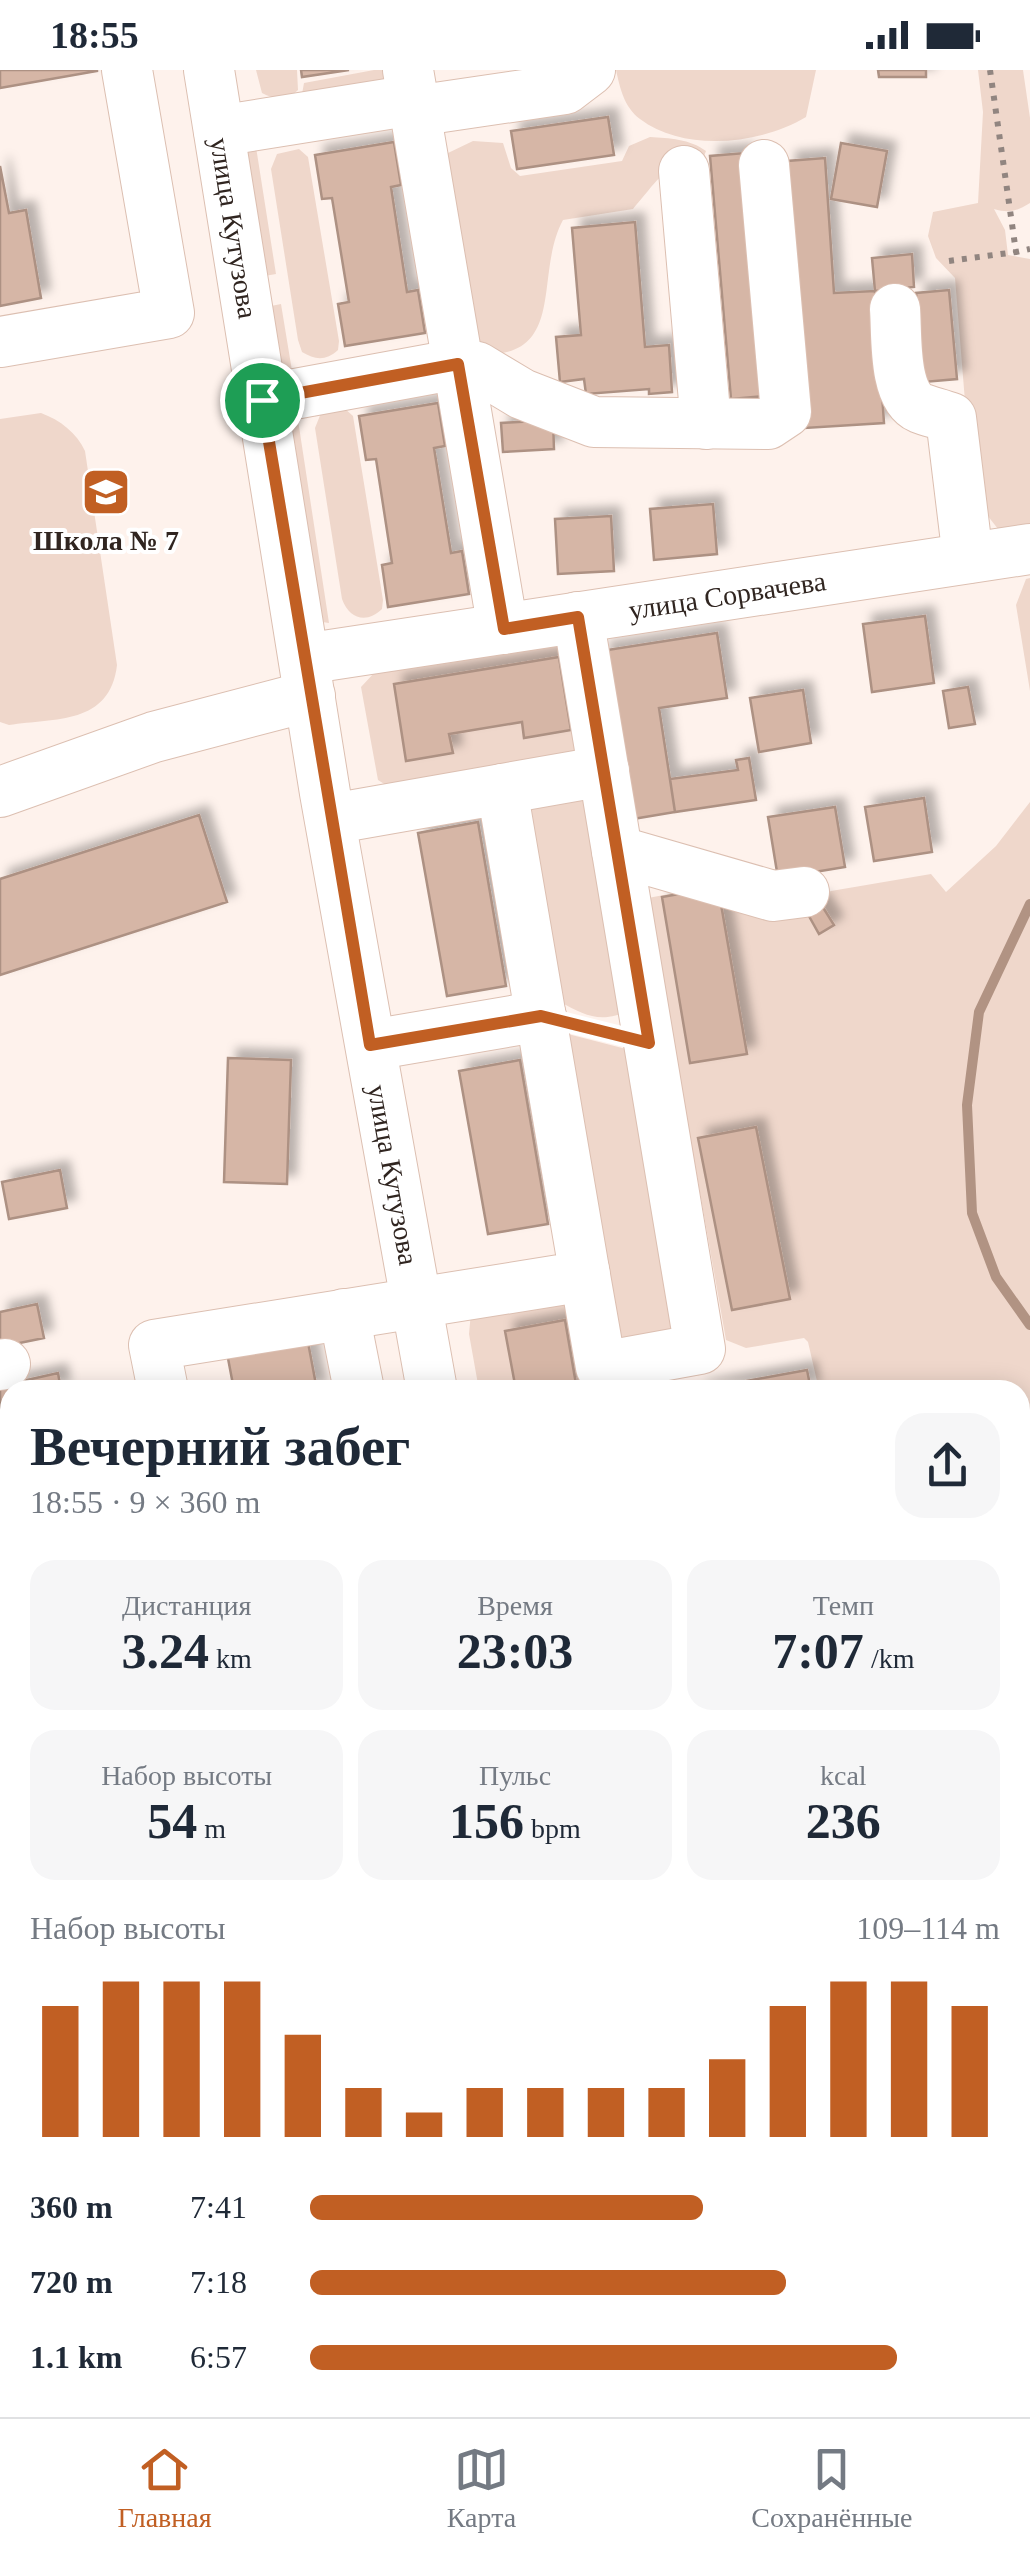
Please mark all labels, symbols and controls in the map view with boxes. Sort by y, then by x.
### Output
text: 18:55 [50,14,139,56]
street label: улица Кутузова [205,135,264,321]
pin [220,358,305,443]
icon: arrive [235,373,290,428]
school or university icon: Школа № 7 [80,466,132,518]
place label: Школа № 7 [33,525,179,556]
street label: улица Сорвачева [627,565,828,625]
street label: улица Кутузова [362,1082,425,1268]
button: share [895,1413,1000,1518]
text: Вечерний забег [30,1416,410,1477]
text: 18:55 · 9 × 360 m [30,1484,260,1520]
text: Дистанция [122,1590,251,1621]
text: Время [477,1590,553,1621]
text: Темп [813,1590,874,1621]
text: 3.24 [122,1623,209,1679]
text: 23:03 [457,1623,573,1679]
text: 7:07 [772,1623,864,1679]
text: km [209,1643,252,1674]
text: /km [864,1643,914,1674]
text: Набор высоты [101,1760,272,1791]
text: Пульс [479,1760,551,1791]
text: kcal [820,1760,867,1791]
text: 54 [147,1793,197,1849]
text: 156 [449,1793,524,1849]
text: 236 [806,1793,881,1849]
text: m [197,1813,226,1844]
text: bpm [524,1813,581,1844]
text: Набор высоты [30,1910,225,1946]
text: 109–114 m [856,1910,1000,1946]
text: 360 m [30,2189,113,2225]
text: 7:41 [190,2189,247,2225]
text: 720 m [30,2264,113,2300]
text: 7:18 [190,2264,247,2300]
text: 1.1 km [30,2339,122,2375]
text: 6:57 [190,2339,247,2375]
tab: Главная [118,2442,212,2534]
tab: Карта [447,2442,516,2534]
tab: Сохранённые [751,2442,912,2534]

